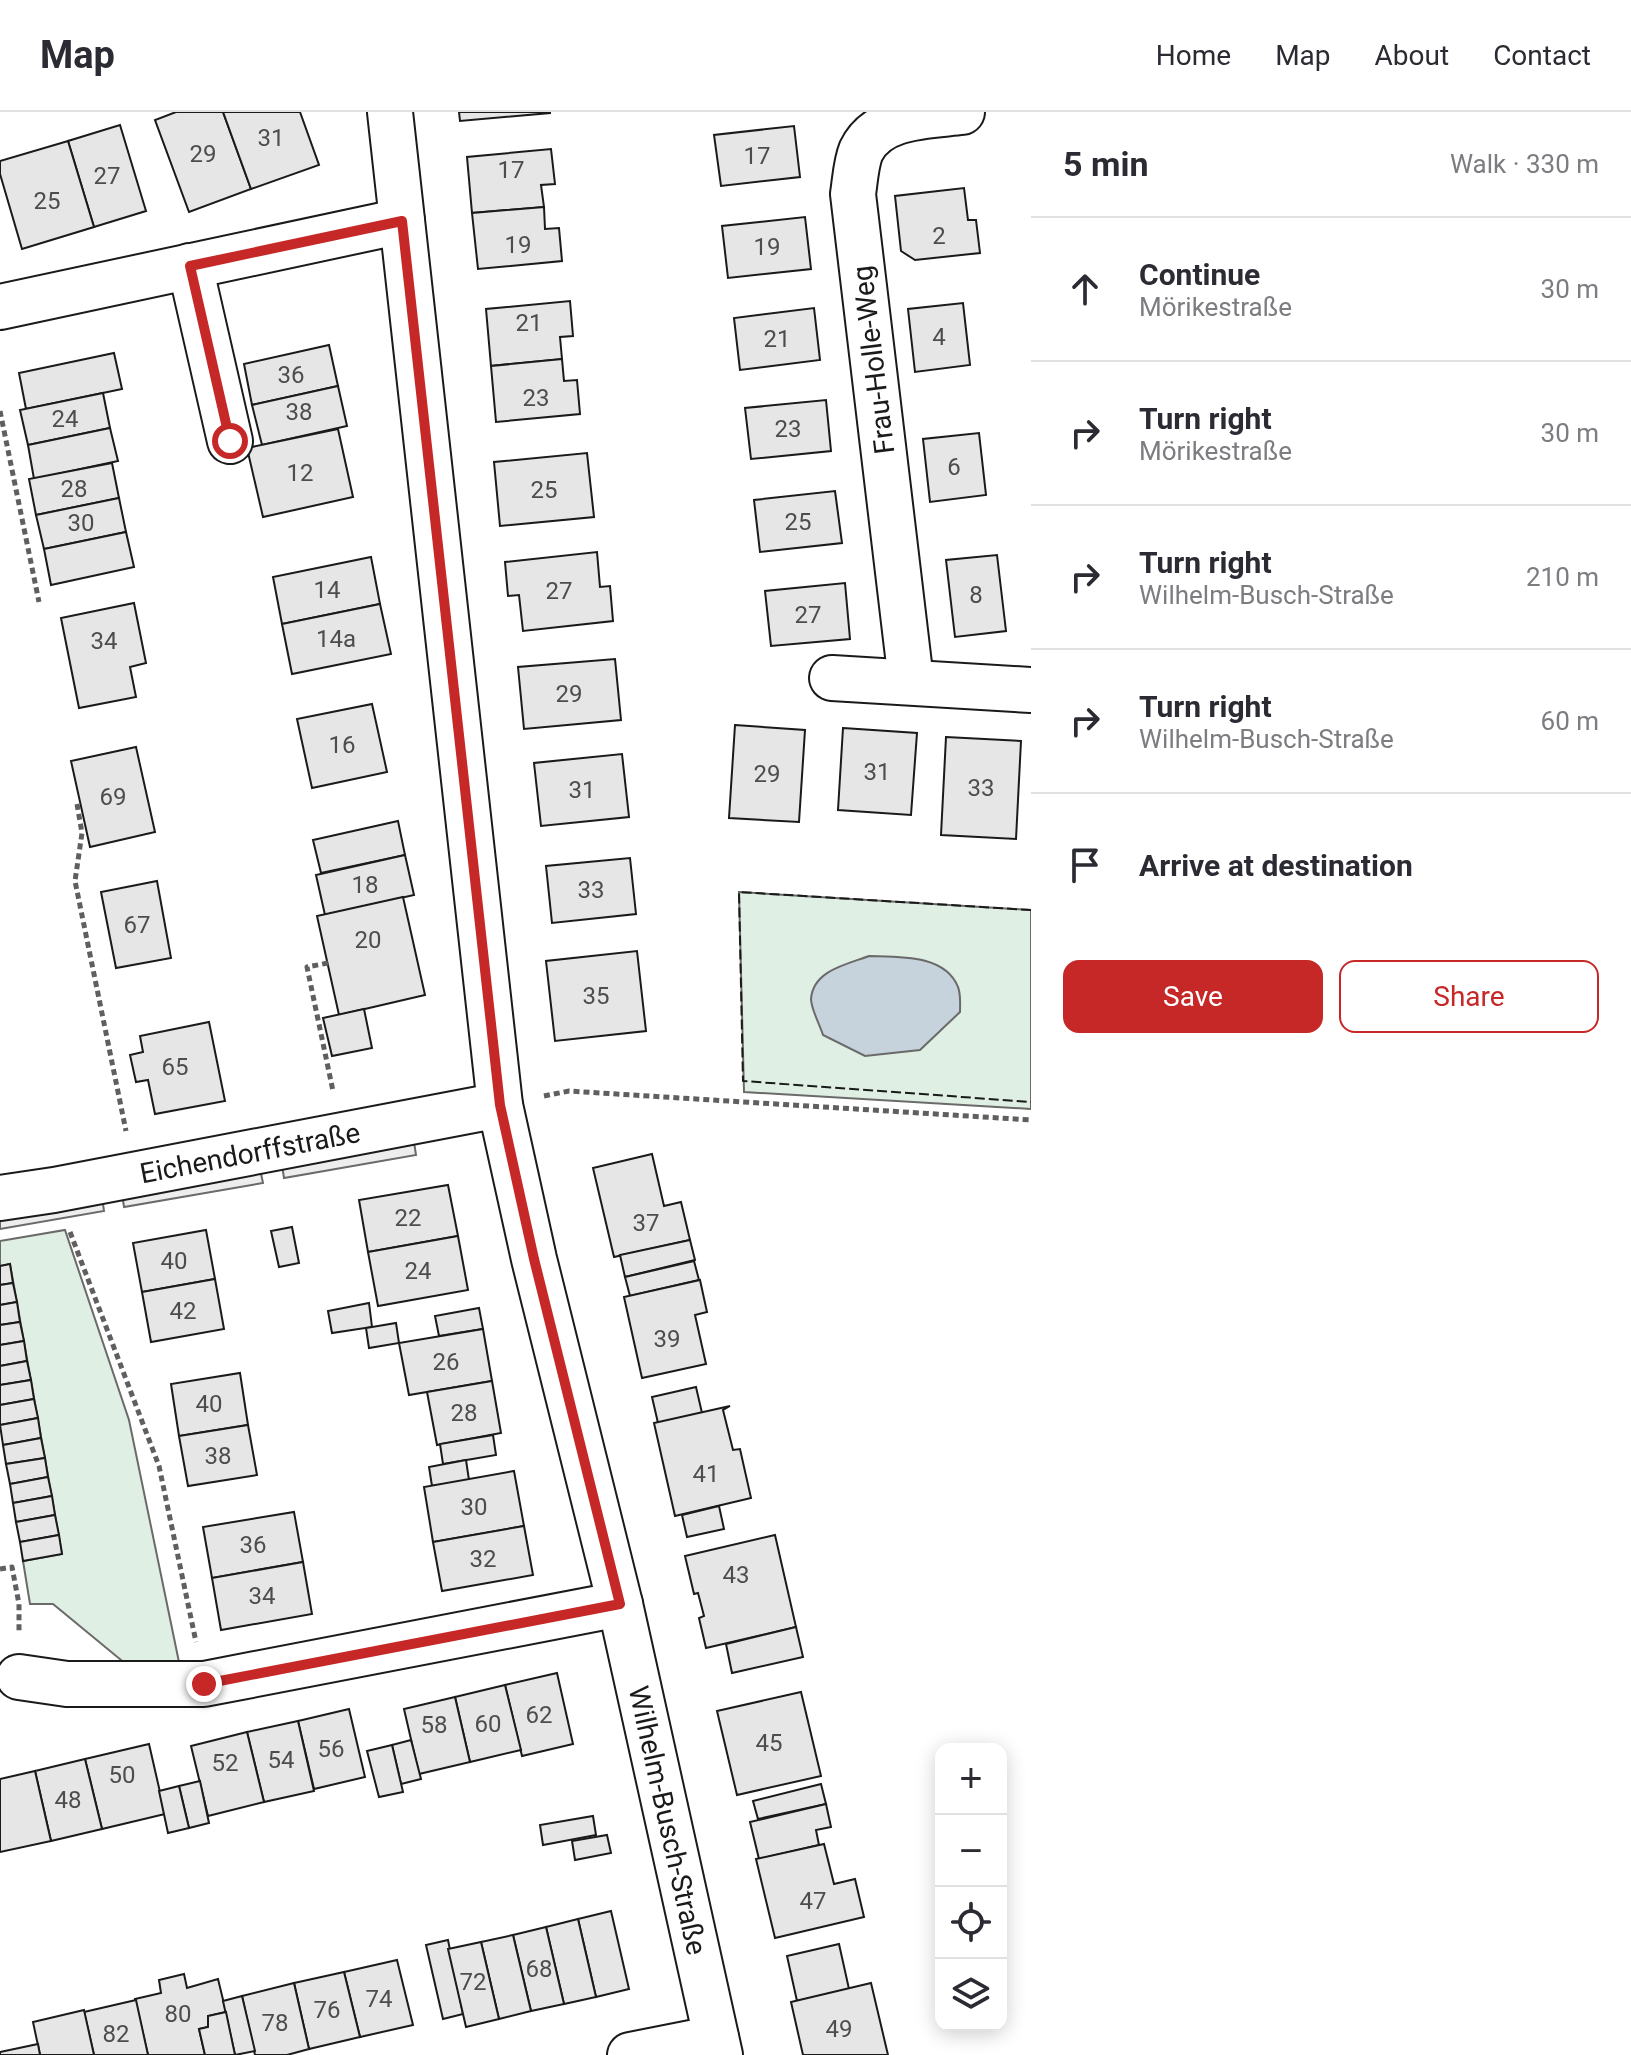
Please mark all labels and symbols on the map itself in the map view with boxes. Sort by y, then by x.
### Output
house number: 31 [258,124,284,152]
house number: 29 [190,140,216,168]
house number: 17 [744,142,770,170]
house number: 17 [498,156,524,184]
house number: 27 [94,162,120,190]
house number: 25 [34,187,60,215]
house number: 2 [932,222,946,250]
house number: 19 [505,231,531,259]
house number: 19 [754,233,780,261]
street label: Frau-Holle-Weg [846,264,901,456]
house number: 21 [516,309,542,337]
house number: 4 [932,323,946,351]
house number: 21 [764,325,790,353]
house number: 36 [278,361,304,389]
house number: 23 [523,384,549,412]
house number: 38 [286,398,312,426]
house number: 24 [52,405,78,433]
house number: 23 [775,415,801,443]
route start [212,423,248,459]
house number: 6 [947,453,961,481]
house number: 12 [287,459,313,487]
house number: 28 [61,475,87,503]
house number: 25 [531,476,557,504]
house number: 25 [785,508,811,536]
house number: 30 [68,509,94,537]
house number: 14 [314,576,340,604]
house number: 27 [546,577,572,605]
house number: 8 [969,581,983,609]
house number: 27 [795,601,821,629]
house number: 14a [316,625,356,653]
house number: 34 [91,627,117,655]
house number: 29 [556,680,582,708]
house number: 16 [329,731,355,759]
house number: 31 [864,758,890,786]
house number: 29 [754,760,780,788]
house number: 33 [968,774,994,802]
house number: 31 [569,776,595,804]
house number: 69 [100,783,126,811]
house number: 18 [352,871,378,899]
house number: 33 [578,876,604,904]
house number: 67 [124,911,150,939]
house number: 20 [355,926,381,954]
house number: 35 [583,982,609,1010]
house number: 65 [162,1053,188,1081]
street label: Eichendorffstraße [137,1116,363,1190]
house number: 22 [395,1204,421,1232]
house number: 37 [633,1209,659,1237]
house number: 40 [161,1247,187,1275]
house number: 24 [405,1257,431,1285]
house number: 42 [170,1297,196,1325]
house number: 39 [654,1325,680,1353]
house number: 26 [433,1348,459,1376]
house number: 40 [196,1390,222,1418]
house number: 28 [451,1399,477,1427]
house number: 38 [205,1442,231,1470]
house number: 41 [693,1460,719,1488]
house number: 30 [461,1493,487,1521]
house number: 36 [240,1531,266,1559]
house number: 32 [470,1545,496,1573]
house number: 43 [723,1561,749,1589]
house number: 34 [249,1582,275,1610]
route end [186,1666,222,1702]
street label: Wilhelm-Busch-Straße [622,1683,713,1958]
house number: 62 [526,1701,552,1729]
house number: 60 [475,1710,501,1738]
house number: 58 [421,1711,447,1739]
house number: 45 [756,1729,782,1757]
house number: 56 [318,1735,344,1763]
house number: 54 [268,1746,294,1774]
house number: 52 [212,1749,238,1777]
house number: 50 [109,1761,135,1789]
house number: 48 [55,1786,81,1814]
house number: 47 [800,1887,826,1915]
house number: 68 [526,1955,552,1983]
house number: 72 [460,1968,486,1996]
house number: 74 [366,1985,392,2013]
house number: 76 [314,1996,340,2024]
house number: 80 [165,2000,191,2028]
house number: 78 [262,2009,288,2037]
house number: 49 [826,2015,852,2043]
house number: 82 [103,2020,129,2048]

